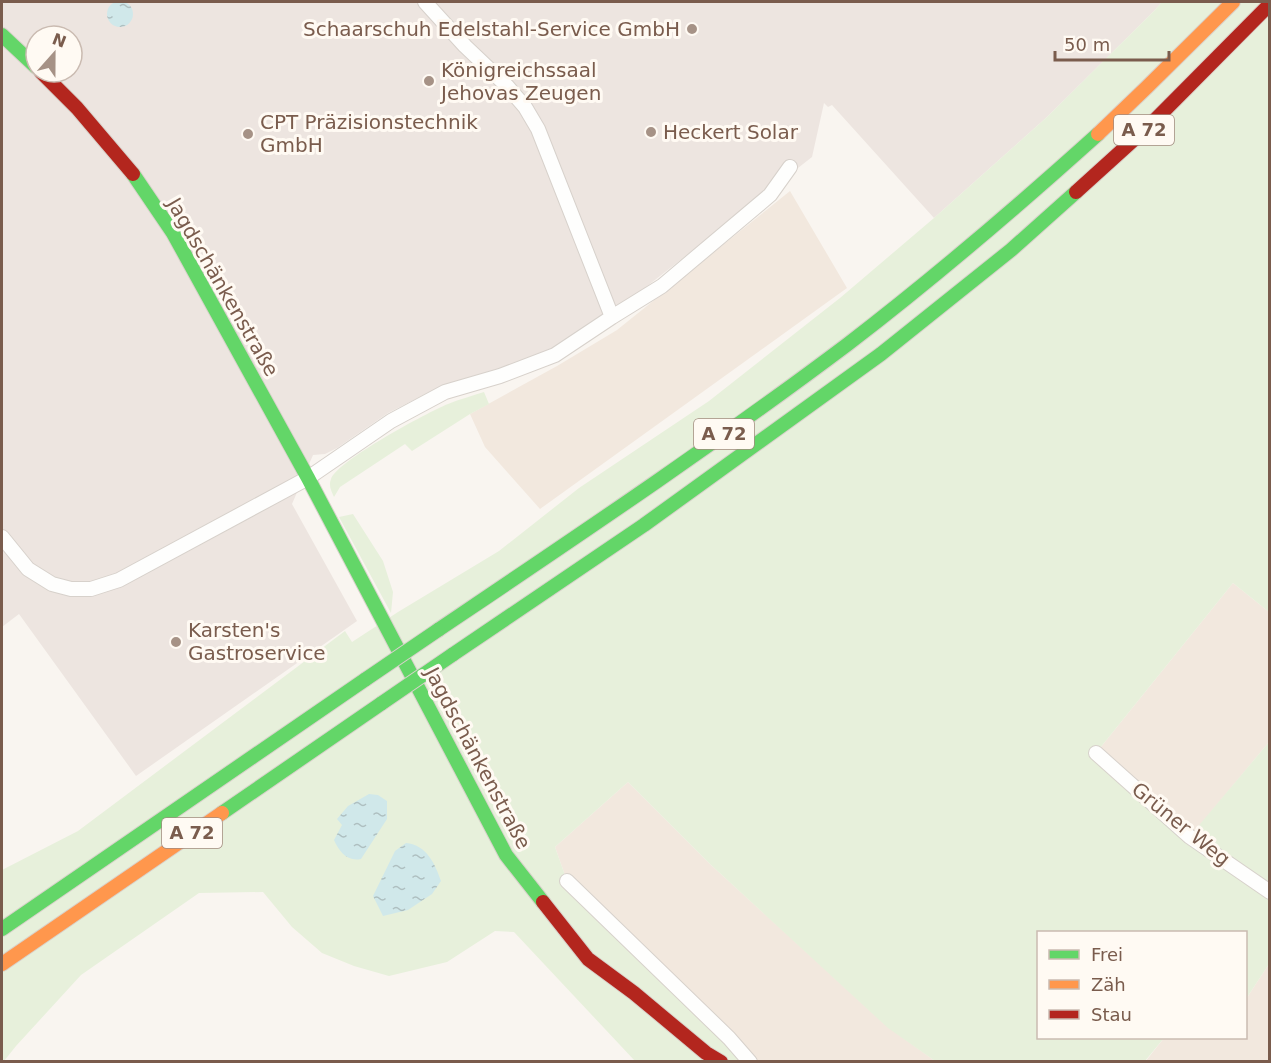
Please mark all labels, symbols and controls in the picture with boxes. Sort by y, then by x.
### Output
place label: Schaarschuh Edelstahl-Service GmbH [303,17,680,41]
marker: Schaarschuh Edelstahl-Service GmbH [685,22,699,36]
north arrow [24,24,84,84]
scale bar [1055,24,1169,62]
text: N [50,29,69,52]
text: 50 m [1064,34,1110,55]
place label: Königreichssaal Jehovas Zeugen [439,58,601,105]
marker: Königreichssaal Jehovas Zeugen [422,74,436,88]
place label: CPT Präzisionstechnik GmbH [260,110,478,157]
road number: A 72 [1114,115,1174,145]
place label: Heckert Solar [663,120,799,144]
marker: Heckert Solar [644,125,658,139]
marker: CPT Präzisionstechnik GmbH [241,127,255,141]
street label: Jagdschänkenstraße [161,192,284,380]
road number: A 72 [694,419,754,449]
place label: Karsten's Gastroservice [188,618,326,665]
marker: Karsten's Gastroservice [169,635,183,649]
street label: Jagdschänkenstraße [419,661,536,853]
street label: Grüner Weg [1127,777,1235,871]
road number: A 72 [162,818,222,848]
legend [1037,931,1247,1039]
text: Frei [1091,944,1123,965]
text: Zäh [1091,974,1126,995]
text: Stau [1091,1004,1132,1025]

